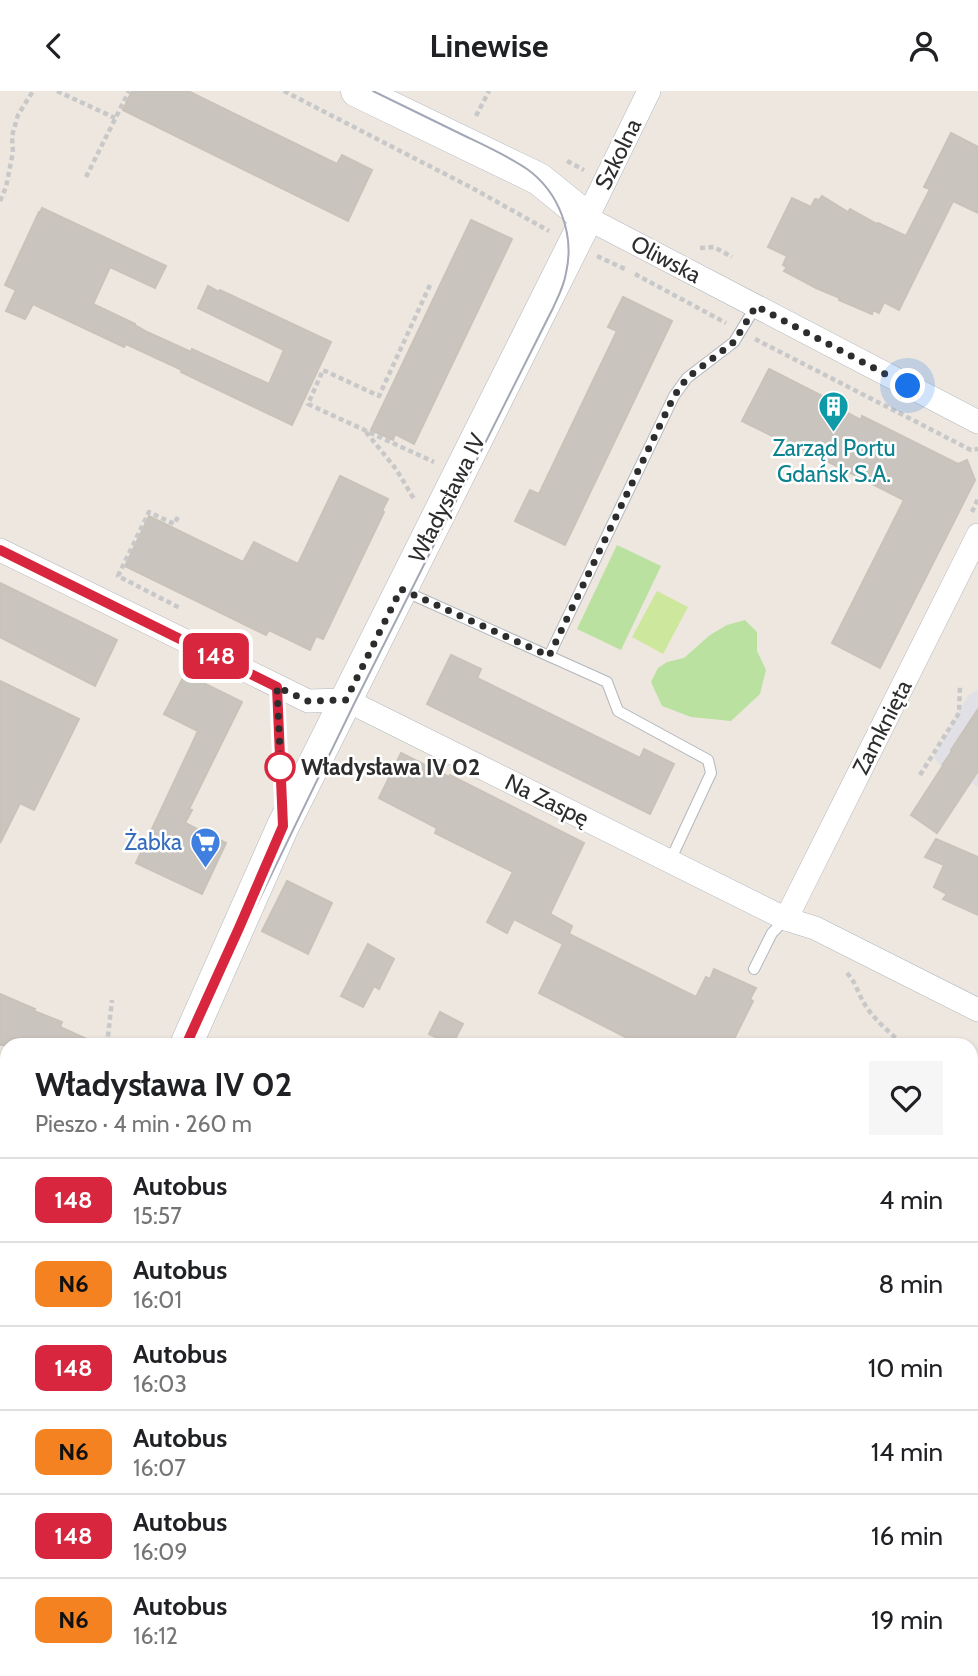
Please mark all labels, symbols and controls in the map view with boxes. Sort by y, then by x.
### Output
text: Linewise [430,26,548,65]
icon: back [35,27,73,65]
icon: person [905,27,943,65]
street label: Szkolna [589,114,647,194]
street label: Oliwska [626,229,706,289]
your location [890,368,925,403]
building icon: Zarząd Portu Gdańsk S.A. [817,390,851,434]
street label: Władysława IV [403,429,491,567]
place label: Zarząd Portu Gdańsk S.A. [772,434,896,488]
line badge: 148 [176,633,256,679]
text: 148 [197,641,235,670]
street label: Zamknięta [846,675,918,779]
marker: Władysława IV 02 [265,752,295,782]
place label: Władysława IV 02 [301,753,480,781]
street label: Na Zaspę [501,768,594,832]
supermarket icon: Żabka [188,825,222,869]
place label: Żabka [124,828,182,856]
button: heart [869,1061,943,1135]
text: Władysława IV 02 [35,1064,292,1104]
text: Pieszo · 4 min · 260 m [35,1110,252,1138]
text: Autobus [133,1170,227,1202]
text: 4 min [879,1184,943,1216]
text: 148 [54,1185,93,1214]
text: 15:57 [133,1202,182,1230]
text: Autobus [133,1254,227,1286]
text: 8 min [879,1268,943,1300]
text: N6 [58,1269,89,1298]
text: 16:01 [133,1286,182,1314]
text: Autobus [133,1338,227,1370]
text: 10 min [868,1352,943,1384]
text: 148 [54,1353,93,1382]
text: 16:03 [133,1370,187,1398]
text: Autobus [133,1422,227,1454]
text: 14 min [871,1436,943,1468]
text: N6 [58,1437,89,1466]
text: 16:07 [133,1454,186,1482]
text: Autobus [133,1506,227,1538]
text: 16 min [871,1520,943,1552]
text: 148 [54,1521,93,1550]
text: 16:09 [133,1538,187,1566]
text: Autobus [133,1590,227,1622]
text: 19 min [871,1604,943,1636]
text: N6 [58,1605,89,1634]
text: 16:12 [133,1622,178,1650]

